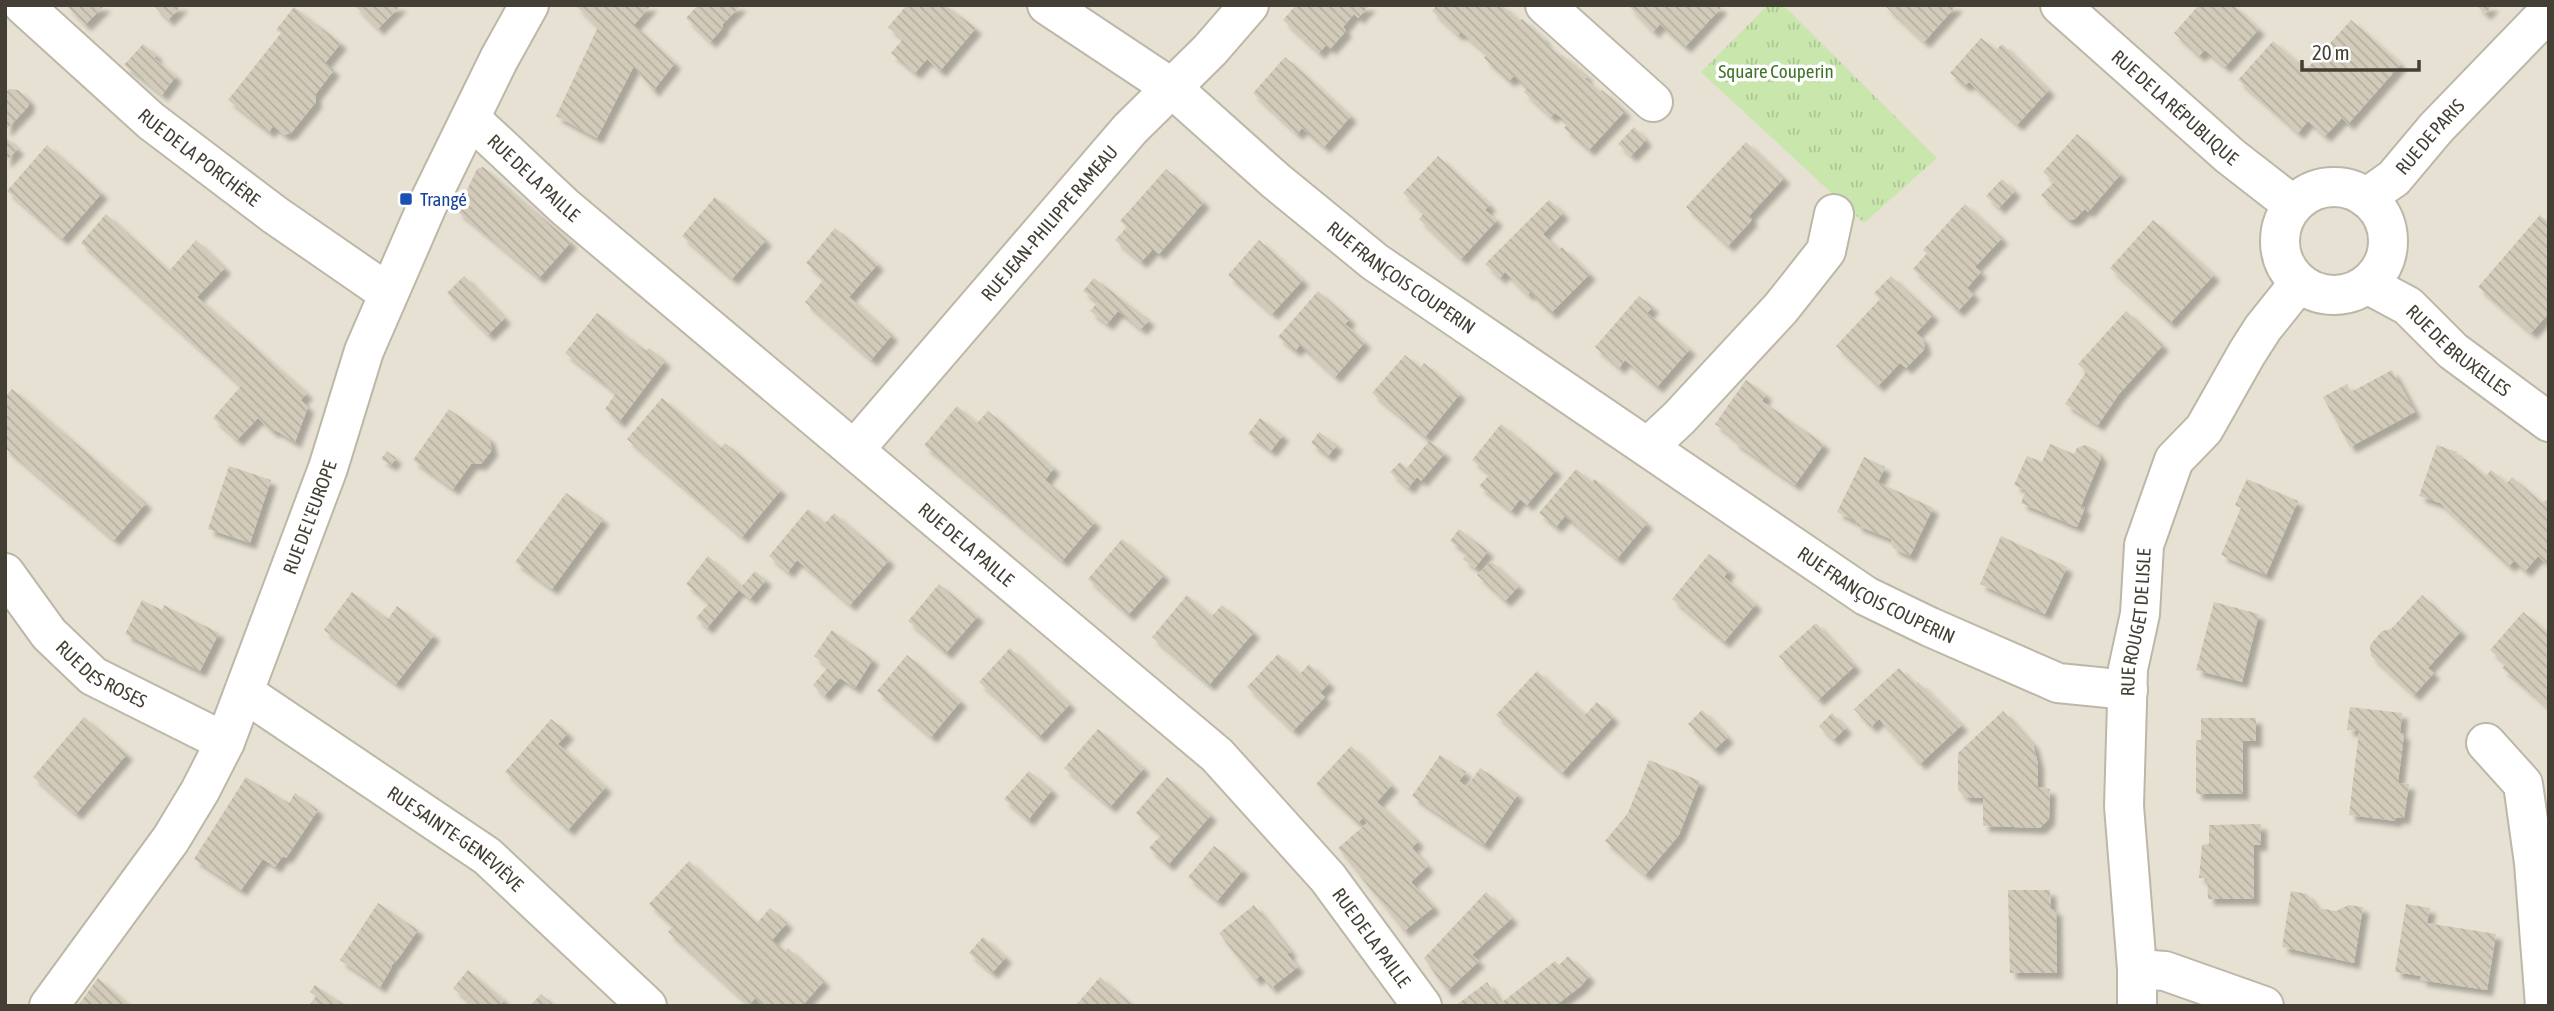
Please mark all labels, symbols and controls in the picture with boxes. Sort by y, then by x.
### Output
scale bar [2302,28,2419,72]
text: 20 m [2312,40,2350,64]
street label: RUE DE LA RÉPUBLIQUE [2107,45,2243,169]
park label: Square Couperin [1718,60,1834,82]
street label: RUE DE PARIS [2391,95,2469,179]
street label: RUE DE LA PORCHÈRE [134,104,264,211]
street label: RUE DE LA PAILLE [483,130,584,226]
street label: RUE JEAN-PHILIPPE RAMEAU [976,141,1122,305]
place label: Trangé [420,188,467,210]
marker: Trangé [398,191,414,207]
street label: RUE FRANÇOIS COUPERIN [1323,217,1480,338]
street label: RUE DE BRUXELLES [2402,300,2515,401]
street label: RUE DE L'EUROPE [278,458,341,577]
street label: RUE DE LA PAILLE [914,498,1018,591]
street label: RUE FRANÇOIS COUPERIN [1794,542,1958,648]
street label: RUE ROUGET DE LISLE [2116,548,2155,697]
street label: RUE DES ROSES [52,636,150,712]
street label: RUE SAINTE-GENEVIÈVE [383,781,528,895]
street label: RUE DE LA PAILLE [1328,884,1415,991]

